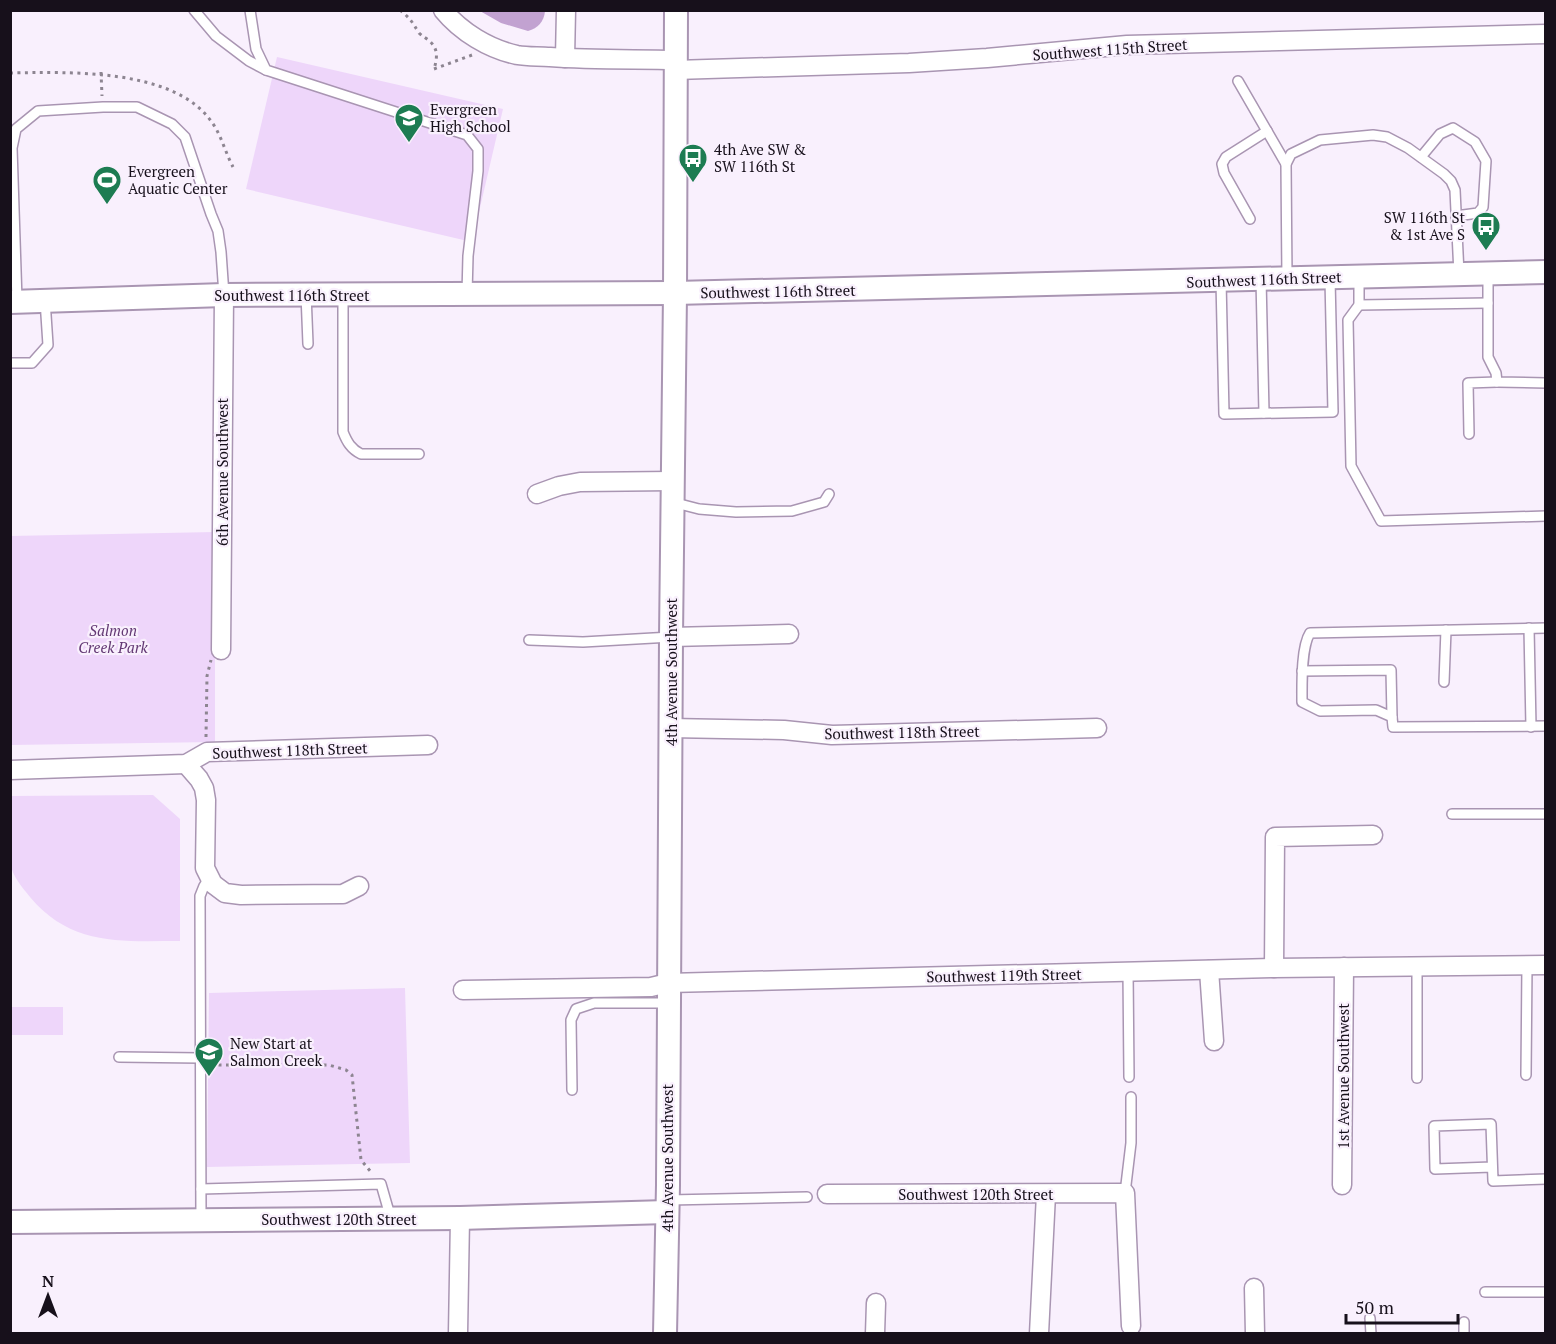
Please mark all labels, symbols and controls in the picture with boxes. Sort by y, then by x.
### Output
street label: Southwest 115th Street [1032,34,1189,64]
place label: Evergreen High School [430,99,511,136]
school or university icon: Evergreen High School [393,102,425,144]
place label: 4th Ave SW & SW 116th St [714,139,806,176]
bus stop icon: 4th Ave SW & SW 116th St [677,142,709,184]
place label: Evergreen Aquatic Center [128,161,228,198]
sports icon: Evergreen Aquatic Center [91,164,123,206]
place label: SW 116th St & 1st Ave S [1384,207,1465,244]
bus stop icon: SW 116th St & 1st Ave S [1470,210,1502,252]
street label: Southwest 116th Street [1186,266,1342,292]
street label: Southwest 116th Street [700,280,856,302]
street label: Southwest 116th Street [214,285,370,305]
street label: 6th Avenue Southwest [212,398,232,546]
street label: 4th Avenue Southwest [661,598,681,746]
park label: Salmon Creek Park [78,620,148,657]
street label: Southwest 118th Street [824,721,980,743]
street label: Southwest 118th Street [212,737,368,763]
street label: Southwest 119th Street [926,964,1082,986]
street label: 1st Avenue Southwest [1333,1003,1353,1149]
place label: New Start at Salmon Creek [230,1033,322,1070]
school or university icon: New Start at Salmon Creek [193,1036,225,1078]
street label: 4th Avenue Southwest [657,1084,677,1232]
street label: Southwest 120th Street [898,1184,1054,1204]
street label: Southwest 120th Street [261,1209,417,1229]
north arrow [18,1266,78,1326]
text: N [42,1270,54,1292]
scale bar [1346,1287,1458,1325]
text: 50 m [1355,1295,1395,1319]

